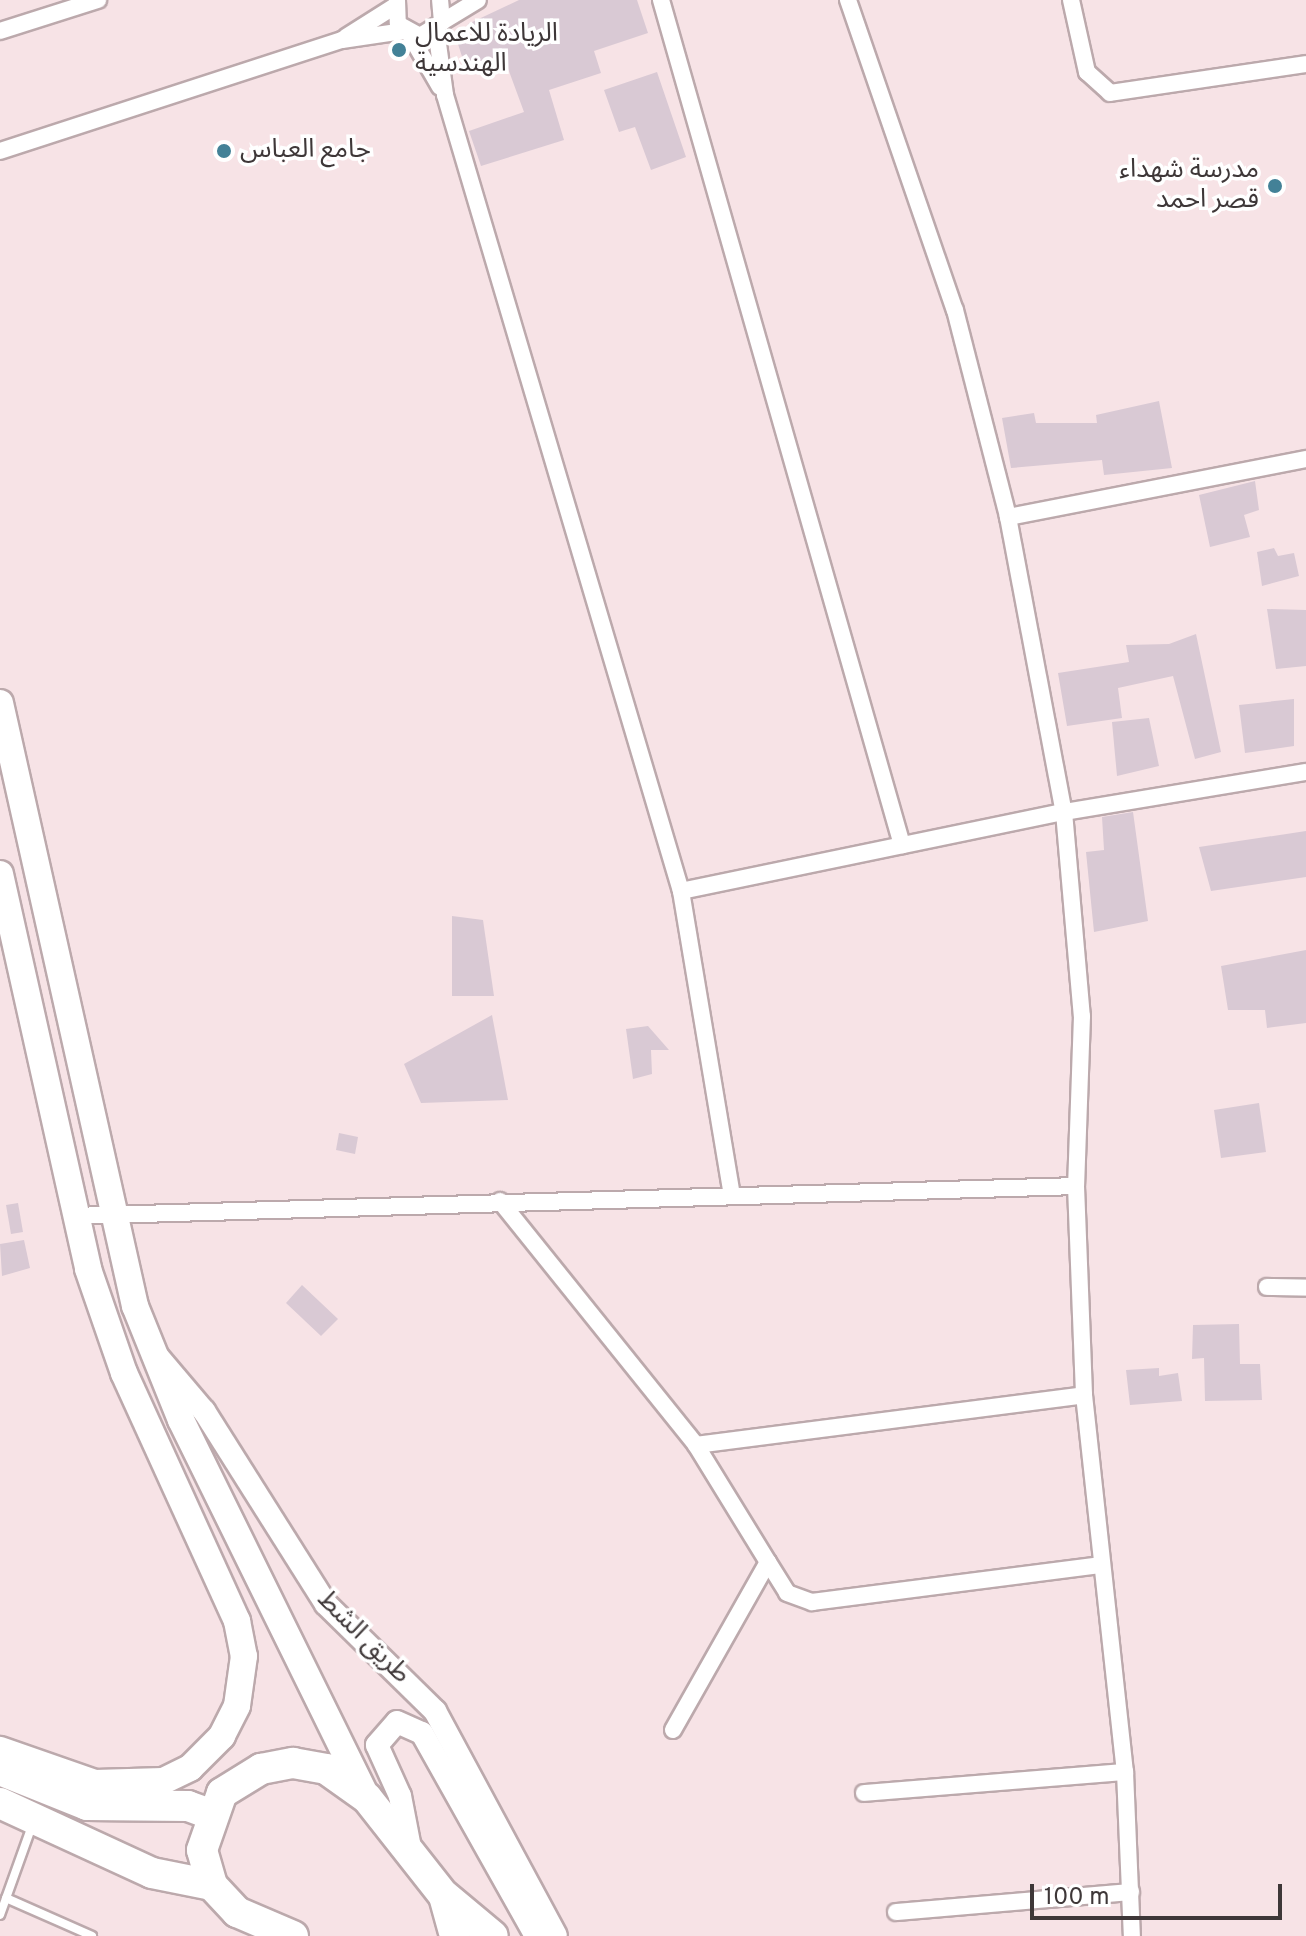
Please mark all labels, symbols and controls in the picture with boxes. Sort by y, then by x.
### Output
place label: الريادة للاعمال الهندسية [415,19,558,80]
marker: الريادة للاعمال الهندسية [390,41,408,59]
place label: جامع العباس [240,135,371,167]
marker: جامع العباس [215,142,233,160]
place label: مدرسة شهداء قصر احمد [1119,155,1259,216]
marker: مدرسة شهداء قصر احمد [1266,177,1284,195]
street label: طريق الشط [310,1585,416,1691]
scale bar [1034,1868,1286,1918]
text: 100 m [1044,1883,1110,1913]

